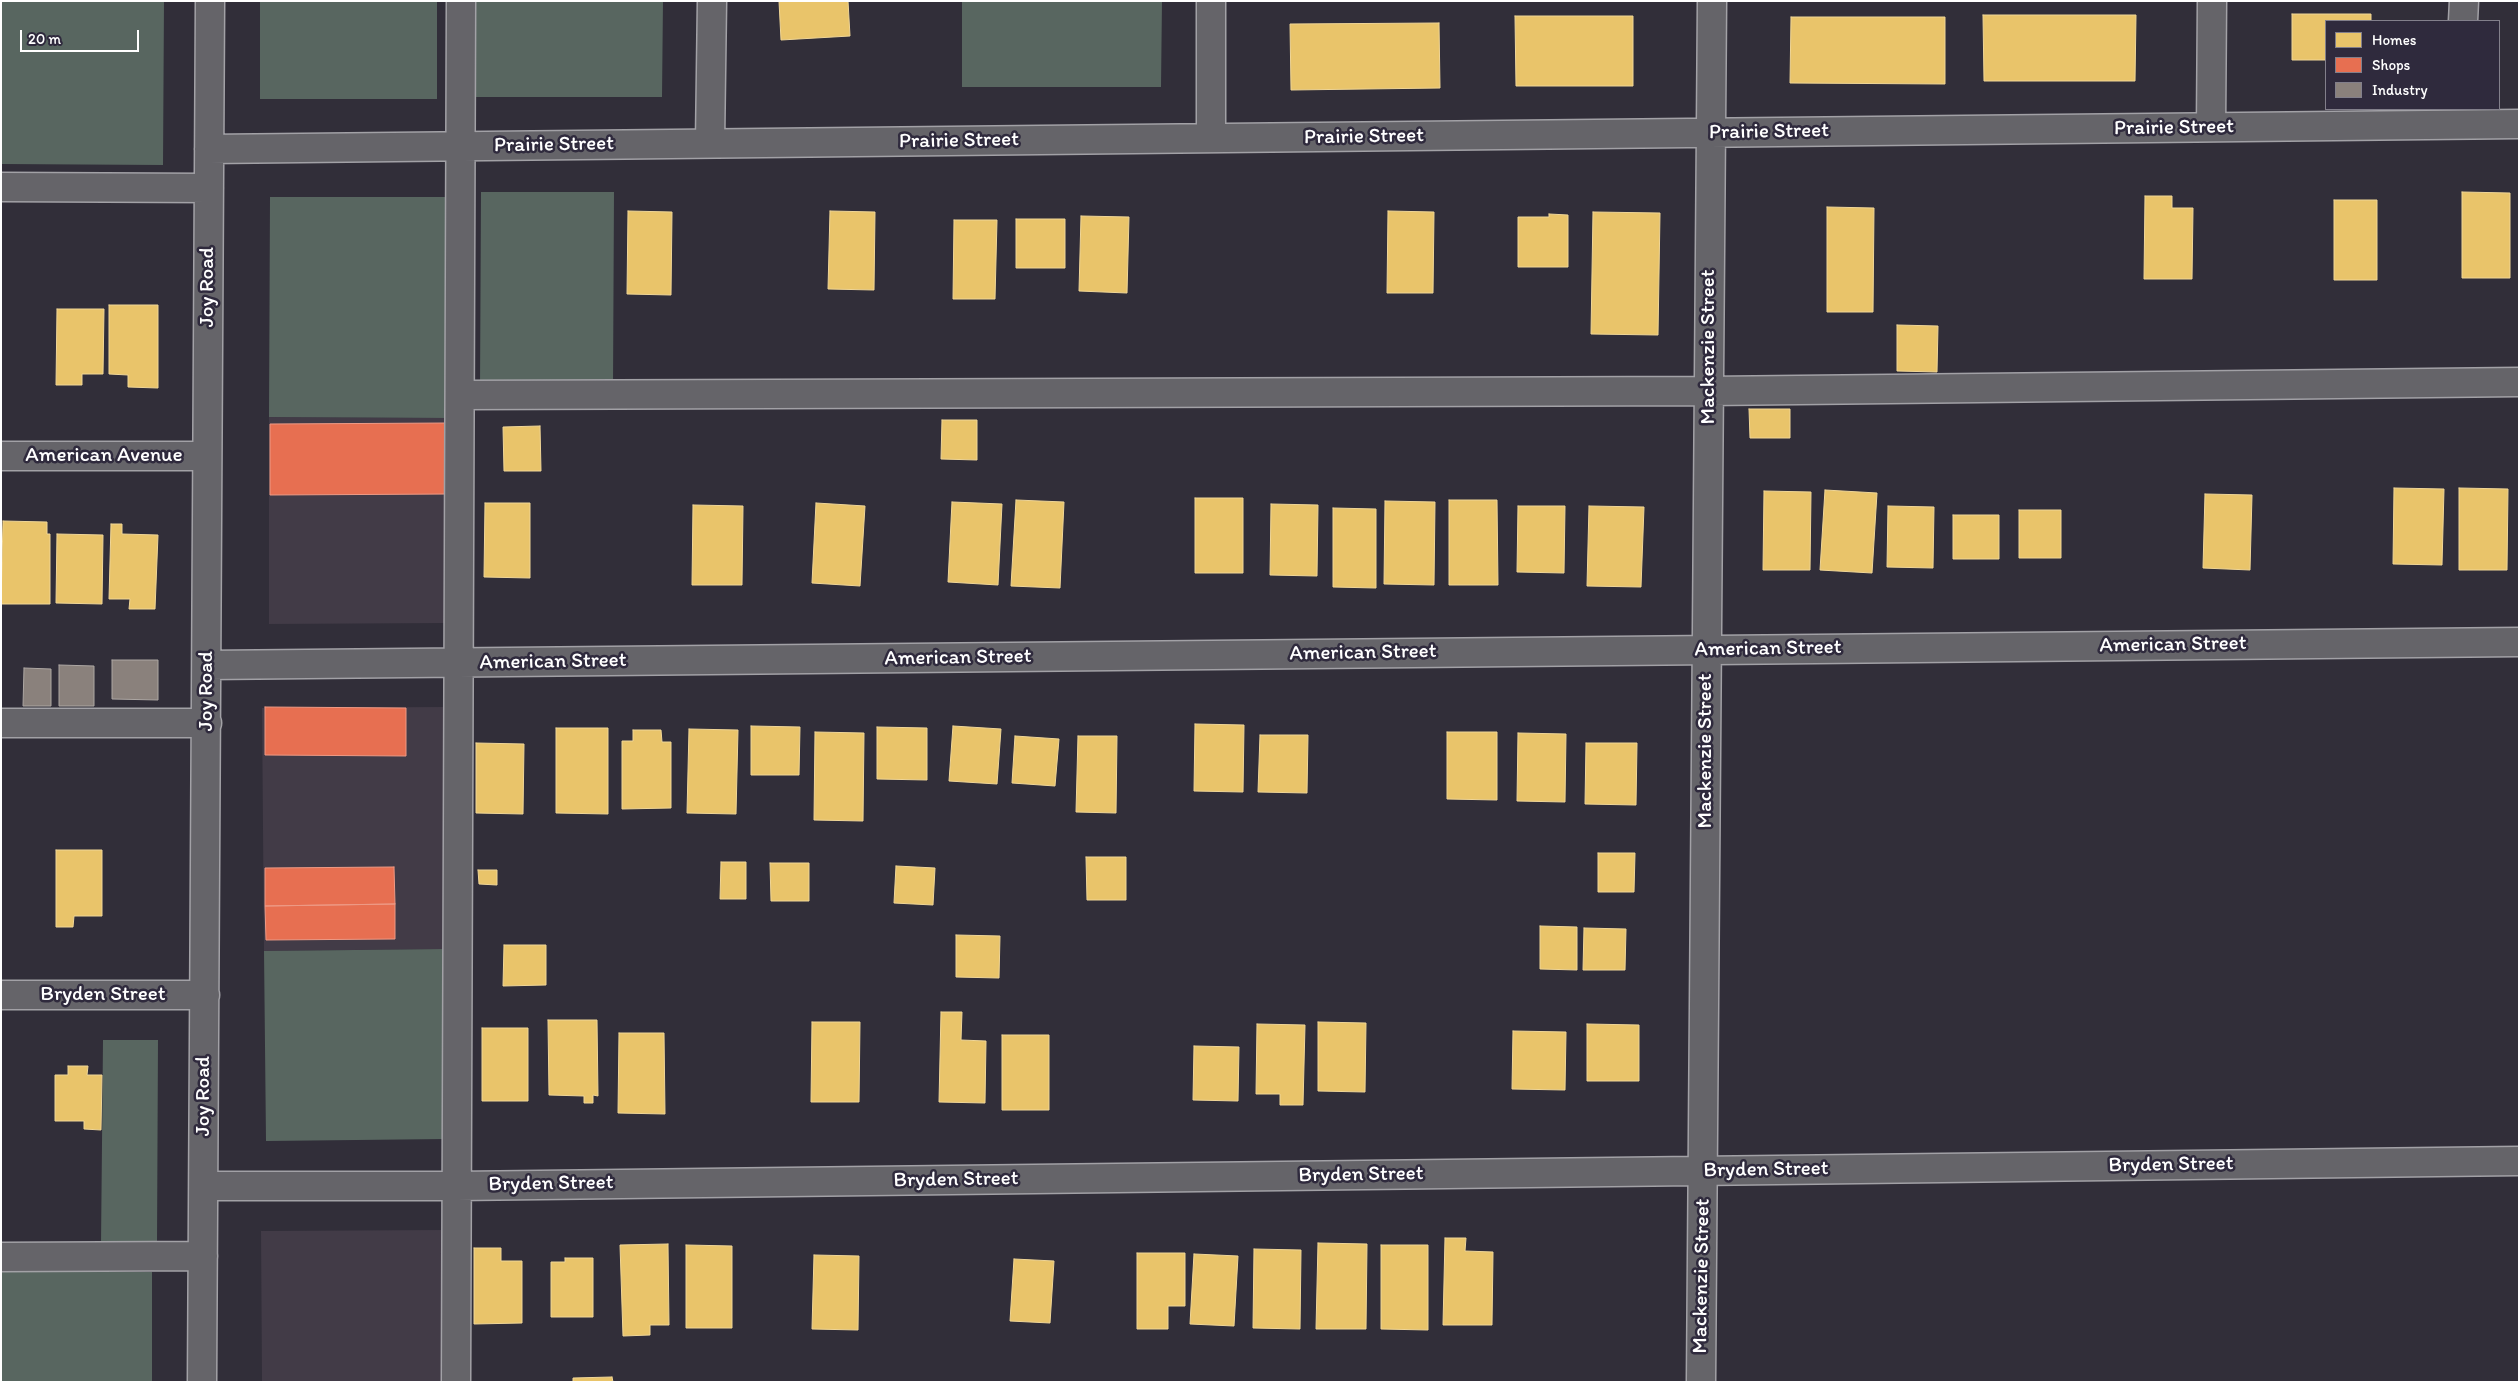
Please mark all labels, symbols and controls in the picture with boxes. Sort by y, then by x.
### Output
scale bar [22,20,141,52]
legend [2325,20,2500,110]
text: 20 m [28,30,61,48]
text: Homes [2372,31,2416,49]
text: Shops [2372,56,2410,74]
text: Industry [2372,81,2428,99]
street label: Prairie Street [2114,114,2234,142]
street label: Prairie Street [1709,118,1829,146]
street label: Prairie Street [1304,123,1424,151]
street label: Prairie Street [899,127,1019,155]
street label: Prairie Street [494,131,614,159]
street label: Joy Road [195,247,221,327]
street label: Mackenzie Street [1696,269,1722,425]
street label: American Avenue [25,443,183,469]
street label: American Street [2099,631,2247,659]
street label: American Street [1694,635,1842,663]
street label: American Street [1289,639,1437,667]
street label: American Street [884,644,1032,672]
street label: American Street [479,648,627,676]
street label: Joy Road [194,651,220,731]
street label: Mackenzie Street [1693,673,1719,829]
street label: Bryden Street [40,982,166,1008]
street label: Joy Road [191,1056,217,1136]
street label: Bryden Street [2108,1151,2234,1179]
street label: Bryden Street [1703,1156,1829,1184]
street label: Bryden Street [1298,1161,1424,1189]
street label: Bryden Street [893,1166,1019,1194]
street label: Bryden Street [488,1170,614,1198]
street label: Mackenzie Street [1688,1198,1716,1354]

